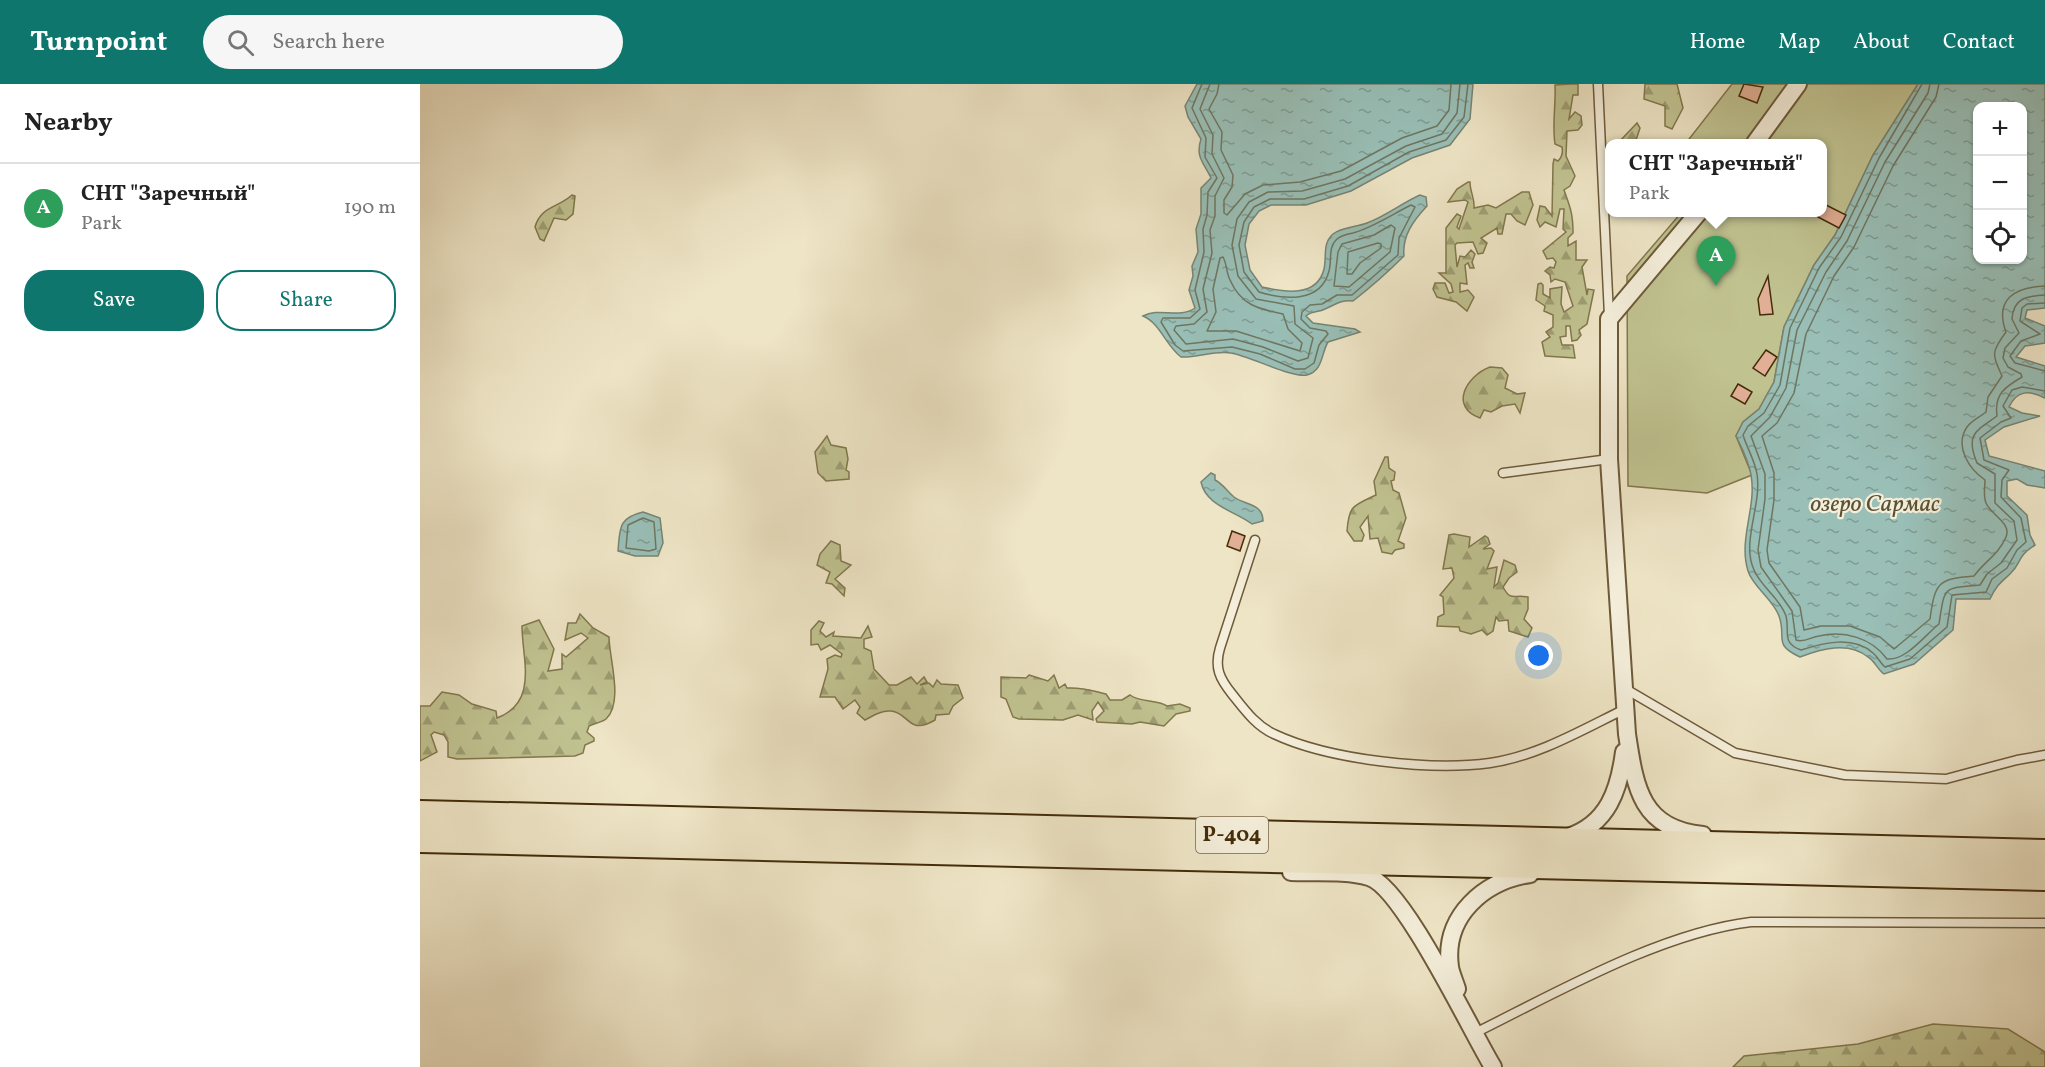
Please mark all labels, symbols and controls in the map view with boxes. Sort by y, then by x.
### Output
search box [203,15,623,69]
text: Turnpoint [30,23,167,62]
icon: search [224,26,257,59]
text: Search here [272,27,385,58]
text: Home [1690,28,1745,57]
text: Map [1778,28,1820,57]
text: About [1853,28,1910,57]
text: Contact [1943,28,2015,57]
map controls [1973,102,2027,264]
button: + [1973,102,2027,156]
text: Nearby [24,105,113,141]
popup [1605,139,1827,217]
text: СНТ "Заречный" [1629,149,1803,180]
button: − [1973,156,2027,210]
text: СНТ "Заречный" [81,179,255,210]
text: Park [1629,180,1670,208]
text: A [36,194,51,222]
text: 190 m [344,194,396,222]
text: Park [81,210,122,238]
button: locate [1973,210,2027,264]
pin: A [1696,236,1736,286]
button: Save [24,270,204,331]
button: Share [216,270,396,331]
water label: озеро Сармас [1810,488,1940,522]
your location [1524,641,1553,670]
road number: Р-404 [1196,817,1268,853]

